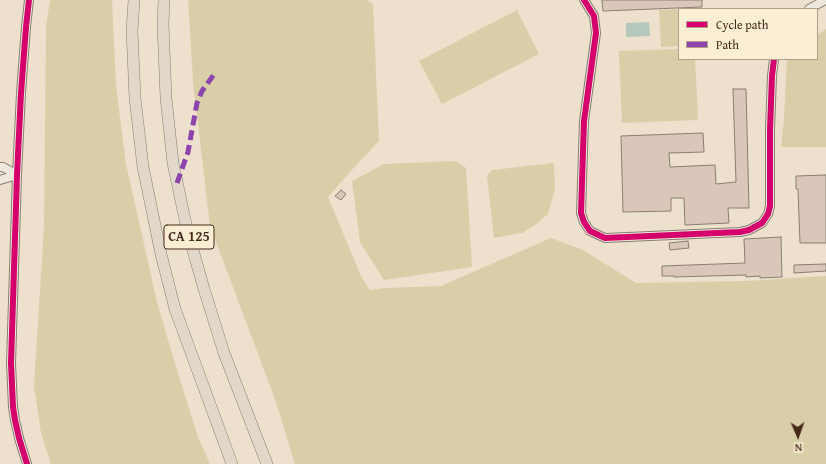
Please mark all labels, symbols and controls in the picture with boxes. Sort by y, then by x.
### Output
legend [678,8,818,60]
text: Cycle path [716,16,768,33]
text: Path [716,36,739,53]
road number: CA 125 [164,225,214,249]
north arrow [778,416,818,456]
text: N [794,440,802,456]

